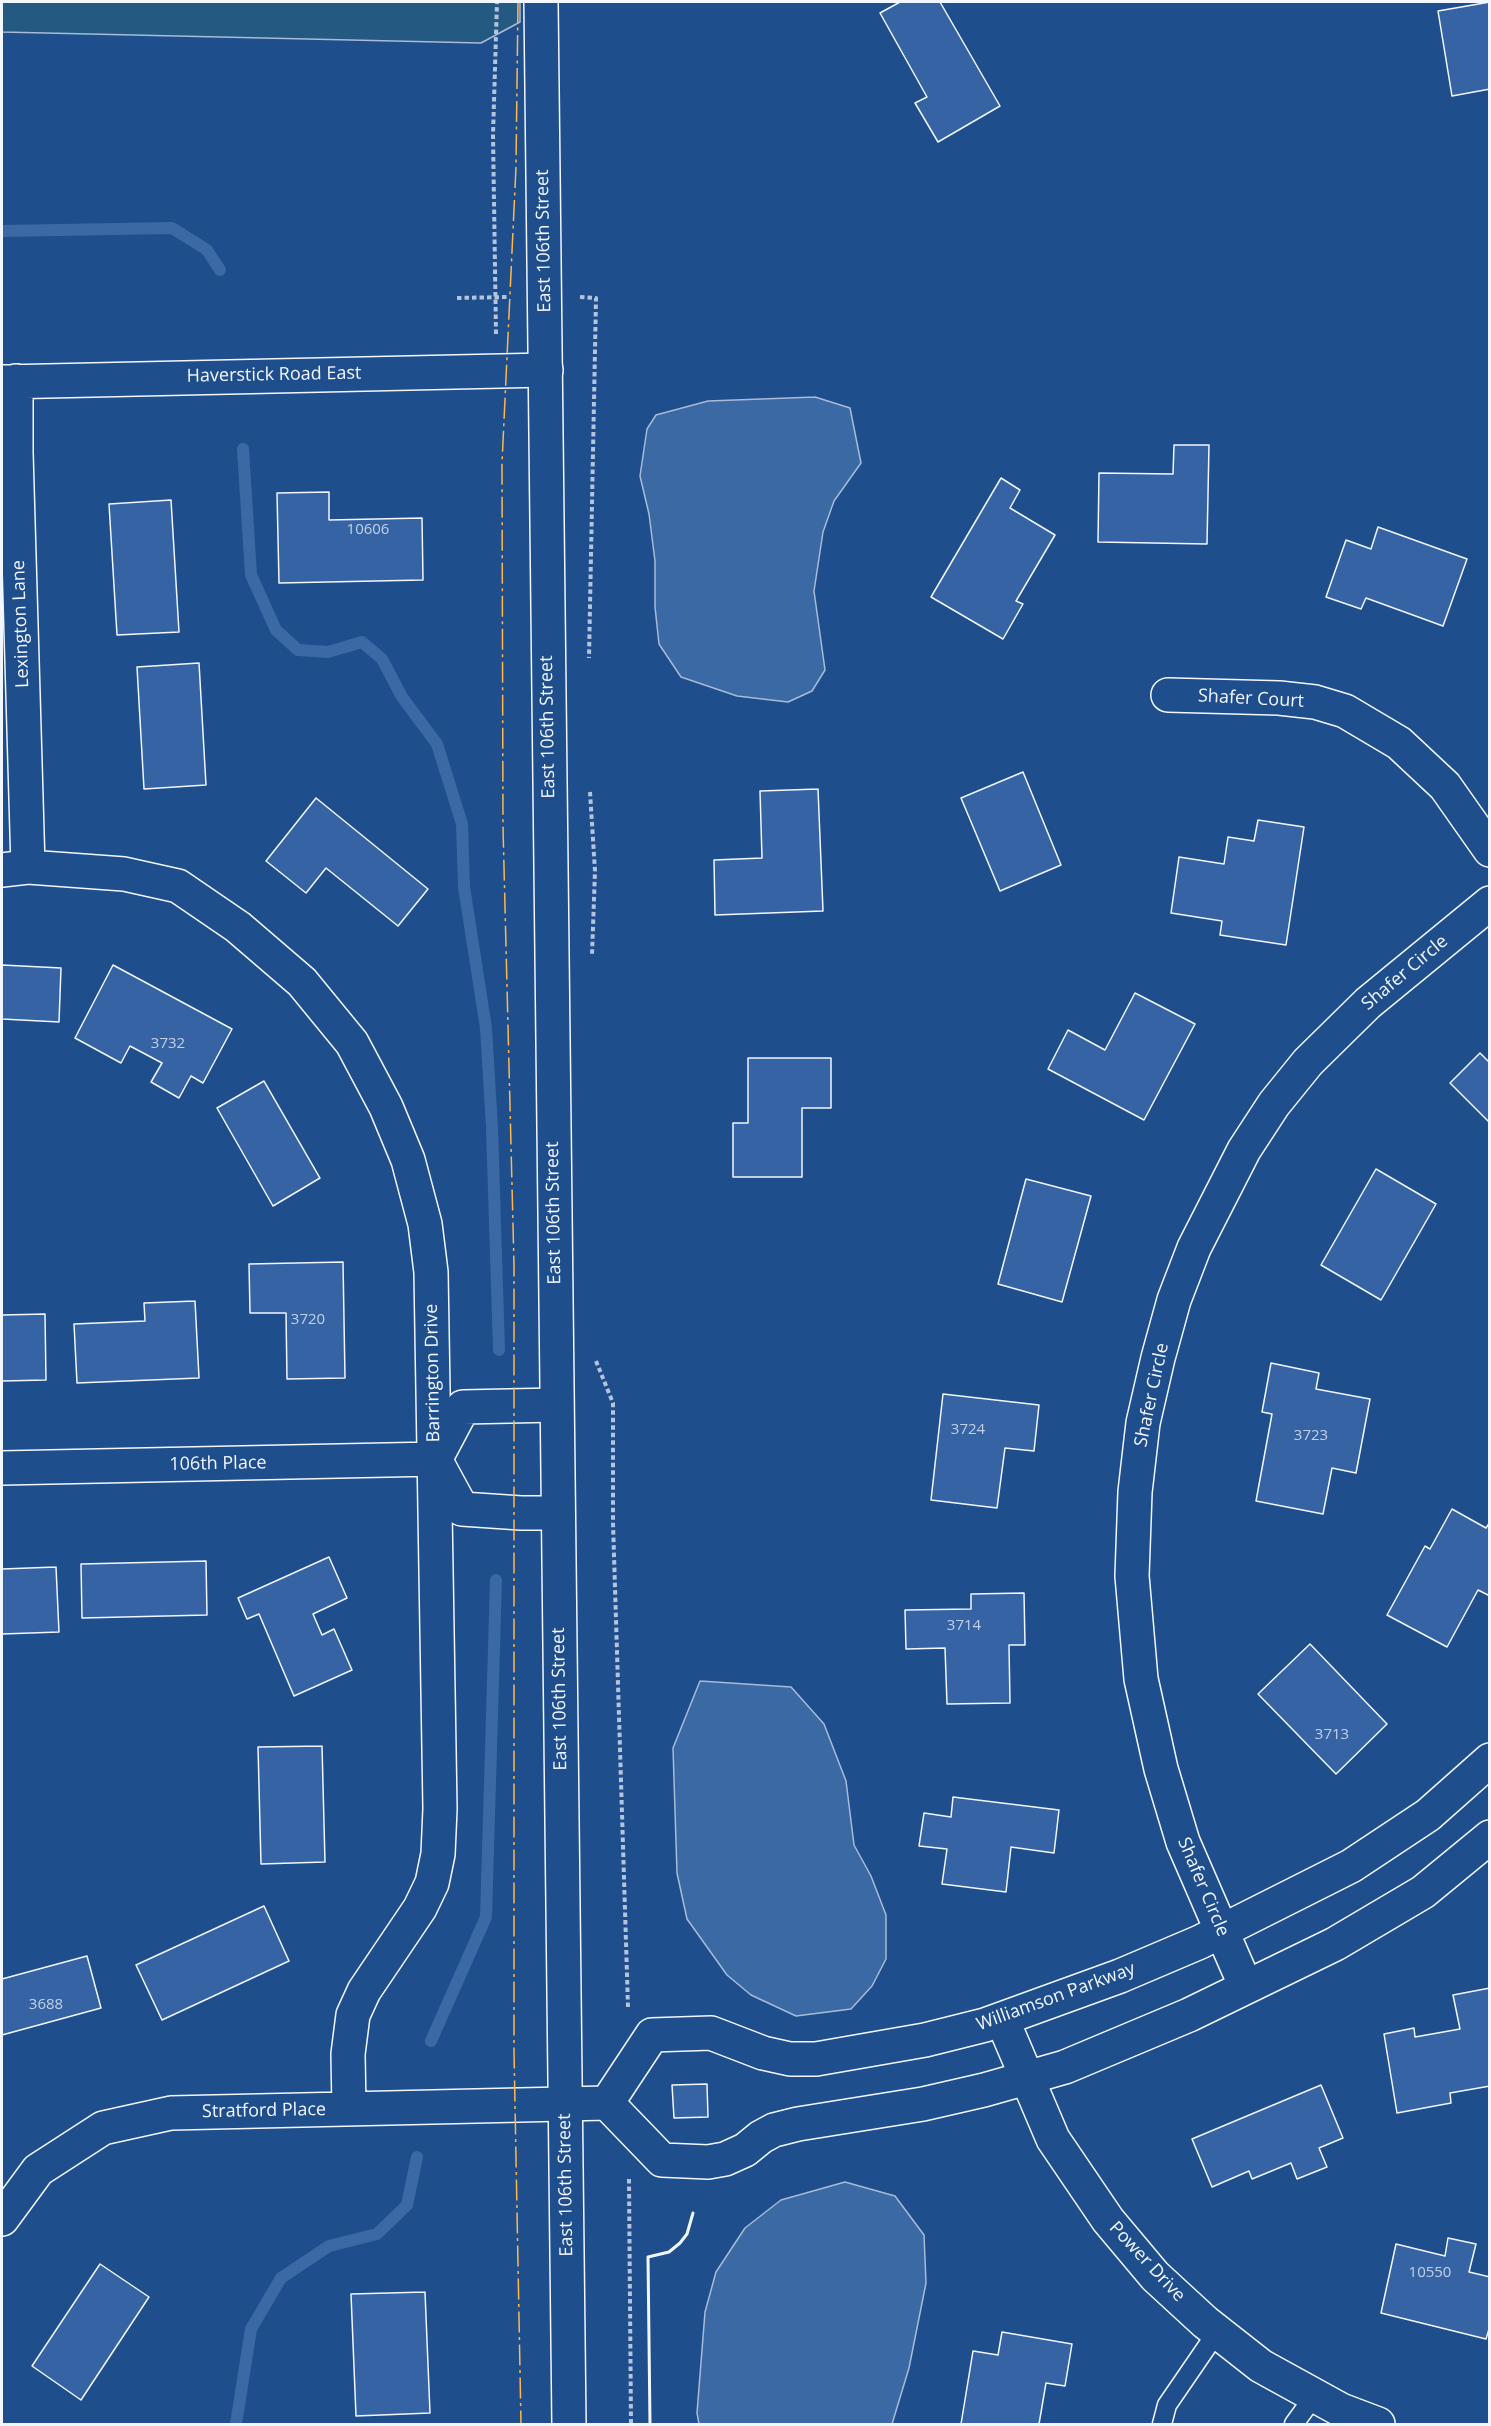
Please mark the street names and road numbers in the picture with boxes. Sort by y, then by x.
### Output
street label: East 106th Street [532,169,556,313]
street label: Haverstick Road East [187,363,361,387]
street label: Lexington Lane [8,560,34,688]
street label: East 106th Street [536,655,560,799]
street label: Shafer Court [1197,685,1305,713]
street label: Shafer Circle [1358,931,1452,1015]
street label: East 106th Street [542,1141,566,1285]
street label: Barrington Drive [421,1303,445,1443]
street label: Shafer Circle [1130,1341,1174,1449]
street label: 106th Place [169,1452,267,1476]
street label: East 106th Street [548,1627,572,1771]
street label: Shafer Circle [1172,1834,1234,1940]
street label: Williamson Parkway [974,1958,1138,2036]
street label: Stratford Place [202,2099,326,2123]
street label: East 106th Street [554,2113,578,2257]
street label: Power Drive [1104,2217,1190,2307]

